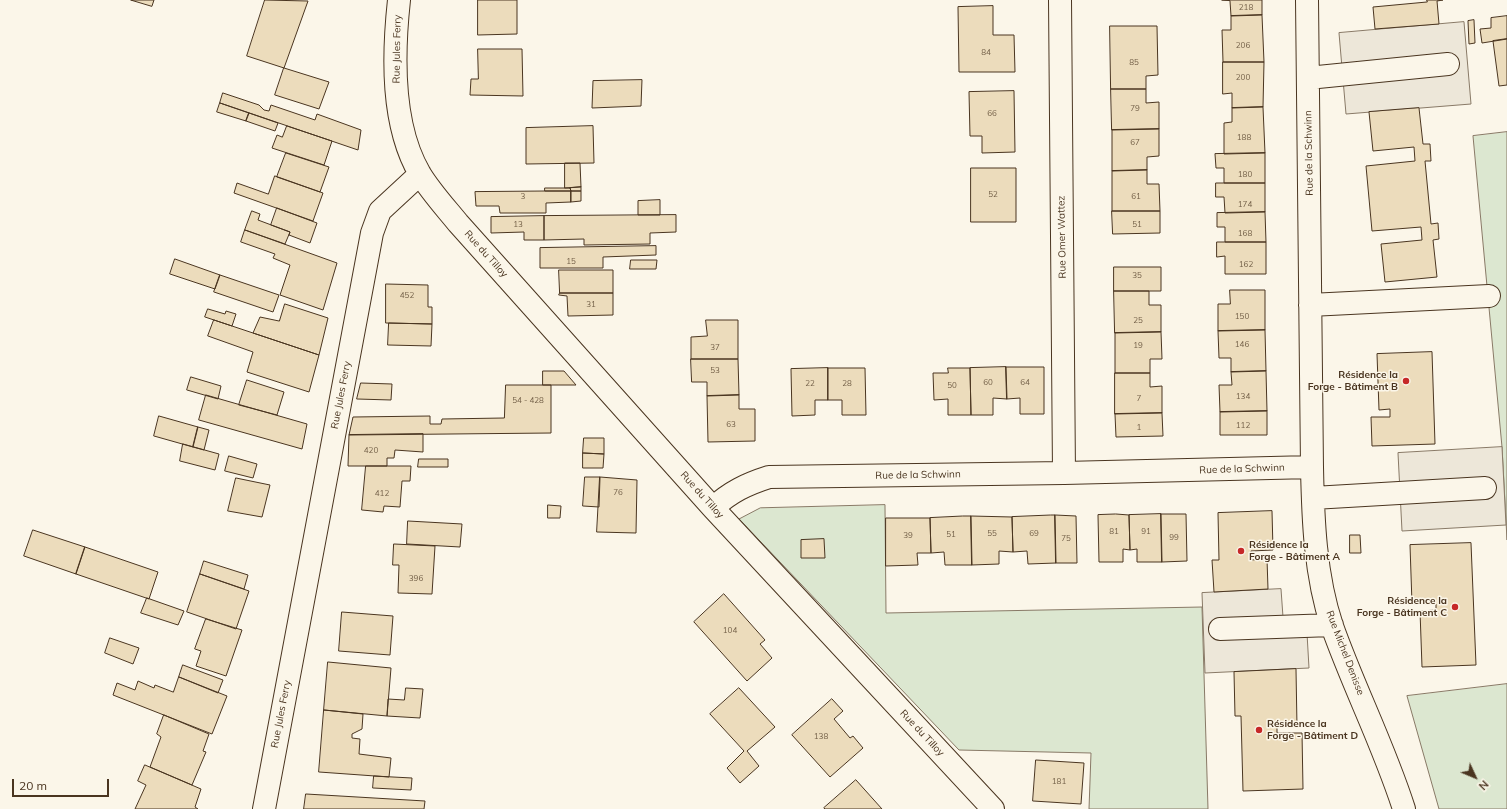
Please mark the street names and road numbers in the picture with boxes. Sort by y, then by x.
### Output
street label: Rue Jules Ferry [390,14,404,84]
street label: Rue de la Schwinn [1302,110,1316,196]
street label: Rue Omer Wattez [1055,195,1069,279]
street label: Rue du Tilloy [462,228,510,280]
street label: Rue Jules Ferry [329,360,353,430]
street label: Rue de la Schwinn [1199,462,1285,476]
street label: Rue de la Schwinn [875,468,961,482]
street label: Rue du Tilloy [678,469,726,521]
street label: Rue Michel Denisse [1323,609,1367,697]
street label: Rue Jules Ferry [269,679,293,749]
street label: Rue du Tilloy [897,707,947,759]

